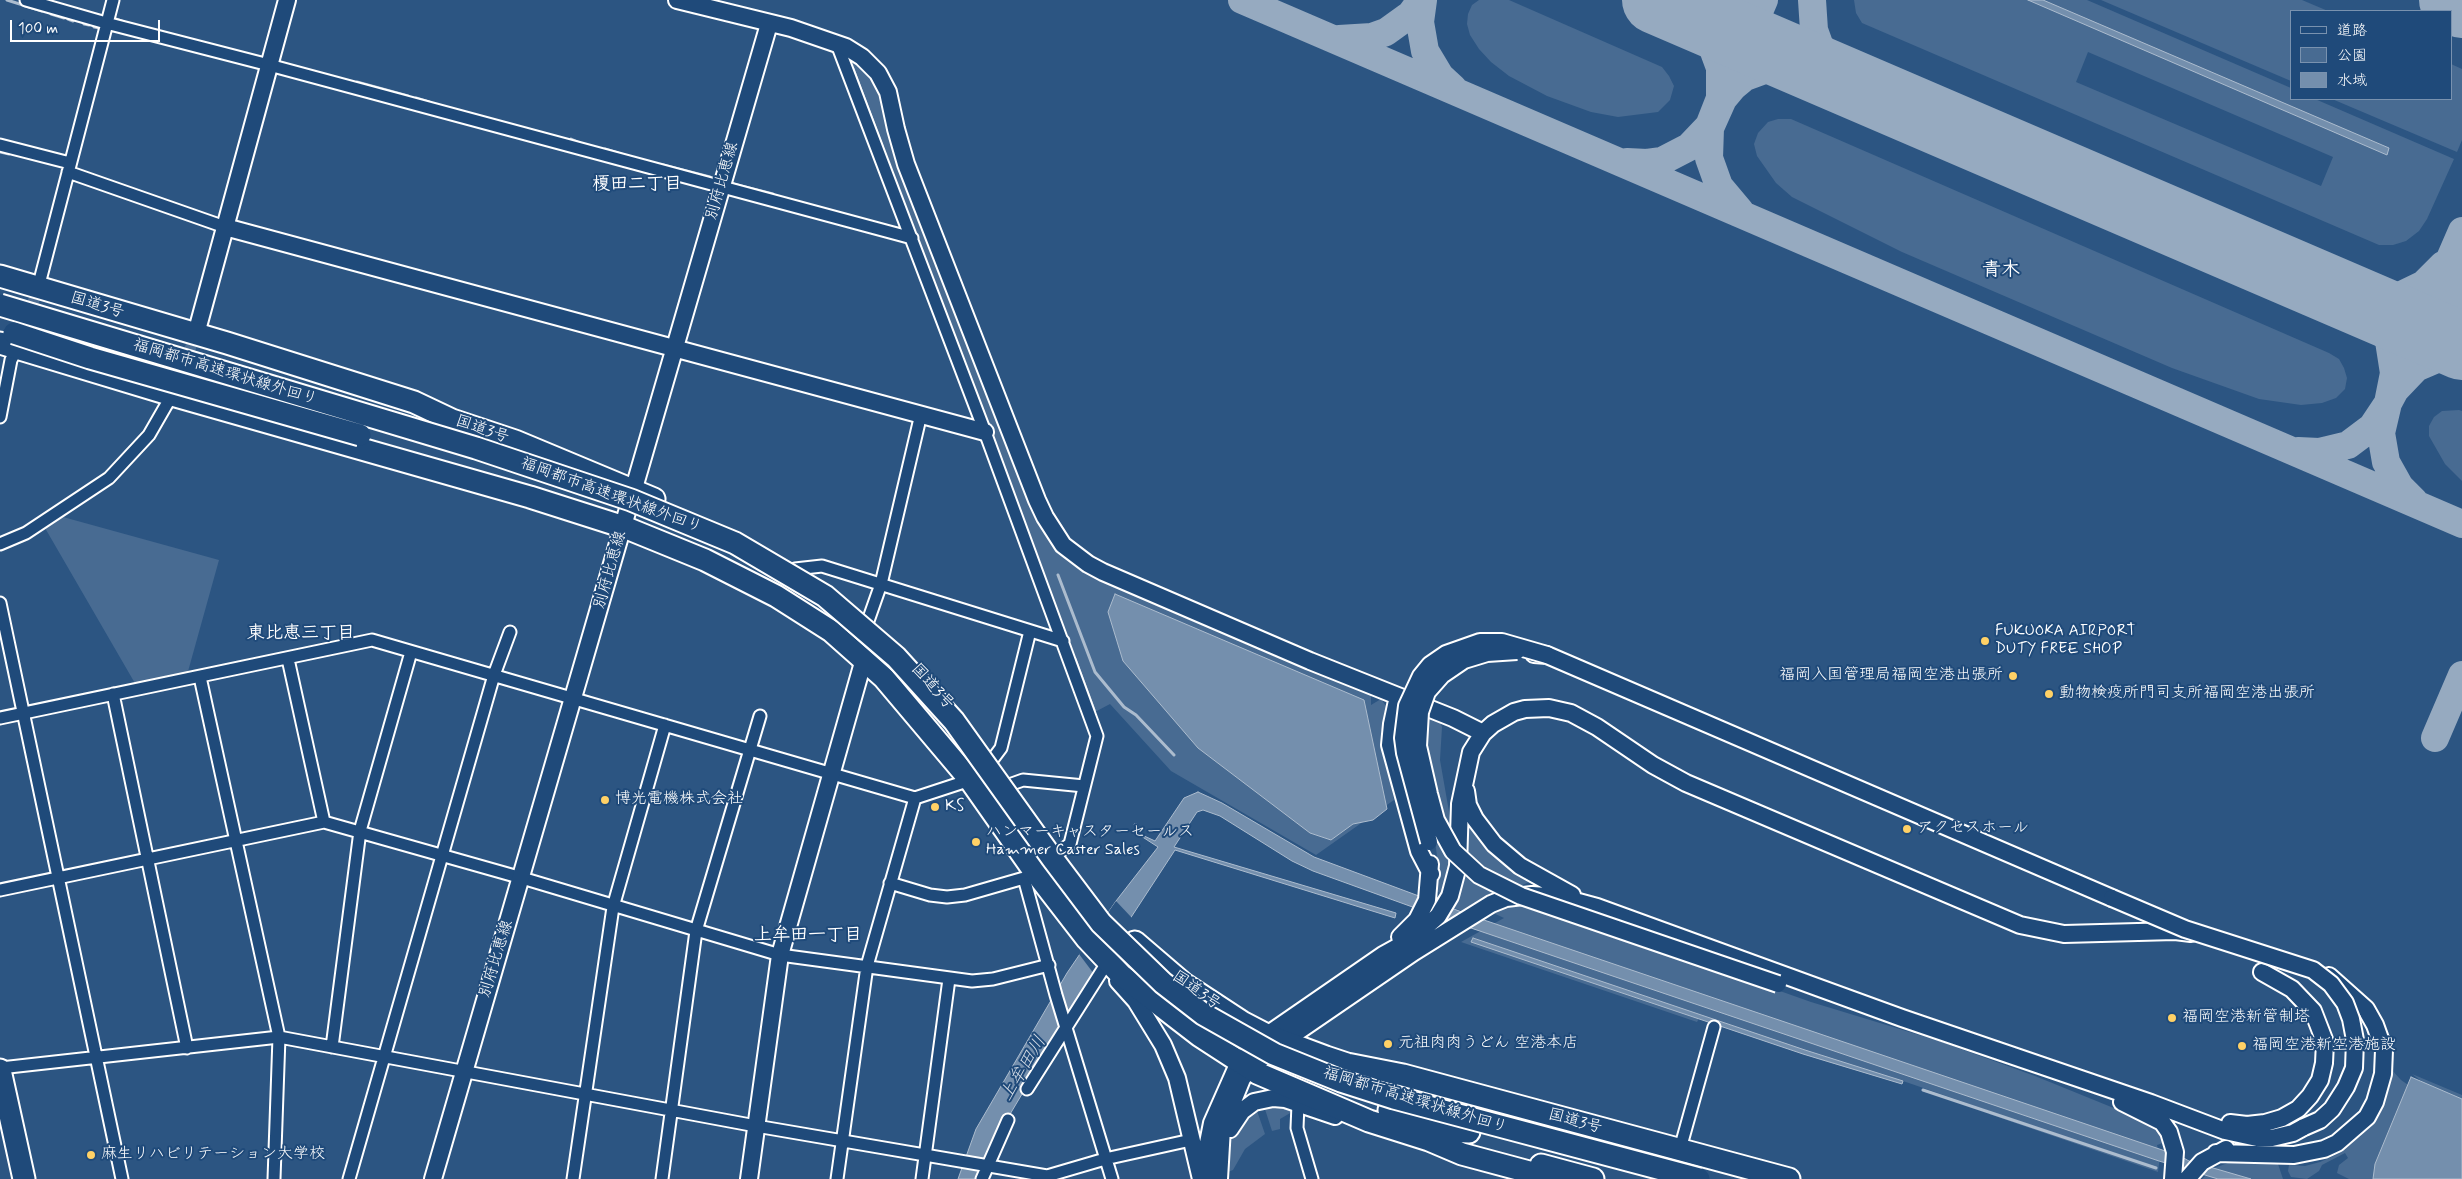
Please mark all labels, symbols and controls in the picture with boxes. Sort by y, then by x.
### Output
scale bar [12,10,162,42]
legend [2290,10,2452,100]
text: 100 m [18,19,58,39]
text: 道路 [2337,21,2367,41]
text: 公園 [2337,46,2367,66]
text: 水域 [2337,71,2367,91]
street label: 別府比恵線 [703,140,743,222]
district label: 榎田二丁目 [592,174,682,196]
district label: 青木 [1982,260,2020,282]
street label: 国道3号 [68,289,126,323]
street label: 福岡都市高速環状線外回り [130,336,320,410]
street label: 国道3号 [453,412,511,448]
street label: 福岡都市高速環状線外回り [518,454,704,538]
street label: 別府比恵線 [591,529,631,611]
place label: FUKUOKA AIRPORT DUTY FREE SHOP [1995,622,2136,660]
district label: 東比恵三丁目 [247,623,355,645]
marker: FUKUOKA AIRPORT DUTY FREE SHOP [1979,635,1991,647]
street label: 国道3号 [906,660,958,714]
place label: 福岡入国管理局福岡空港出張所 [1779,666,2003,686]
marker: 福岡入国管理局福岡空港出張所 [2007,670,2019,682]
place label: 動物検疫所門司支所福岡空港出張所 [2059,684,2315,704]
marker: 動物検疫所門司支所福岡空港出張所 [2043,688,2055,700]
place label: 博光電機株式会社 [615,790,743,810]
marker: 博光電機株式会社 [599,794,611,806]
place label: KS [945,797,964,817]
marker: KS [929,801,941,813]
place label: アクセスホール [1917,819,2029,839]
place label: ハンマーキャスターセールス Hammer Caster Sales [986,823,1194,861]
marker: アクセスホール [1901,823,1913,835]
marker: ハンマーキャスターセールス Hammer Caster Sales [970,836,982,848]
street label: 別府比恵線 [476,918,518,1000]
district label: 上牟田一丁目 [754,925,862,947]
street label: 国道3号 [1168,967,1224,1015]
place label: 福岡空港新管制塔 [2182,1008,2310,1028]
marker: 福岡空港新管制塔 [2166,1012,2178,1024]
water label: 上牟田川 [996,1033,1052,1105]
place label: 元祖肉肉うどん 空港本店 [1398,1034,1578,1054]
place label: 福岡空港新空港施設 [2252,1036,2396,1056]
marker: 元祖肉肉うどん 空港本店 [1382,1038,1394,1050]
marker: 福岡空港新空港施設 [2236,1040,2248,1052]
street label: 福岡都市高速環状線外回り [1320,1064,1510,1138]
street label: 国道3号 [1546,1106,1604,1138]
place label: 麻生リハビリテーション大学校 [101,1145,325,1165]
marker: 麻生リハビリテーション大学校 [85,1149,97,1161]

